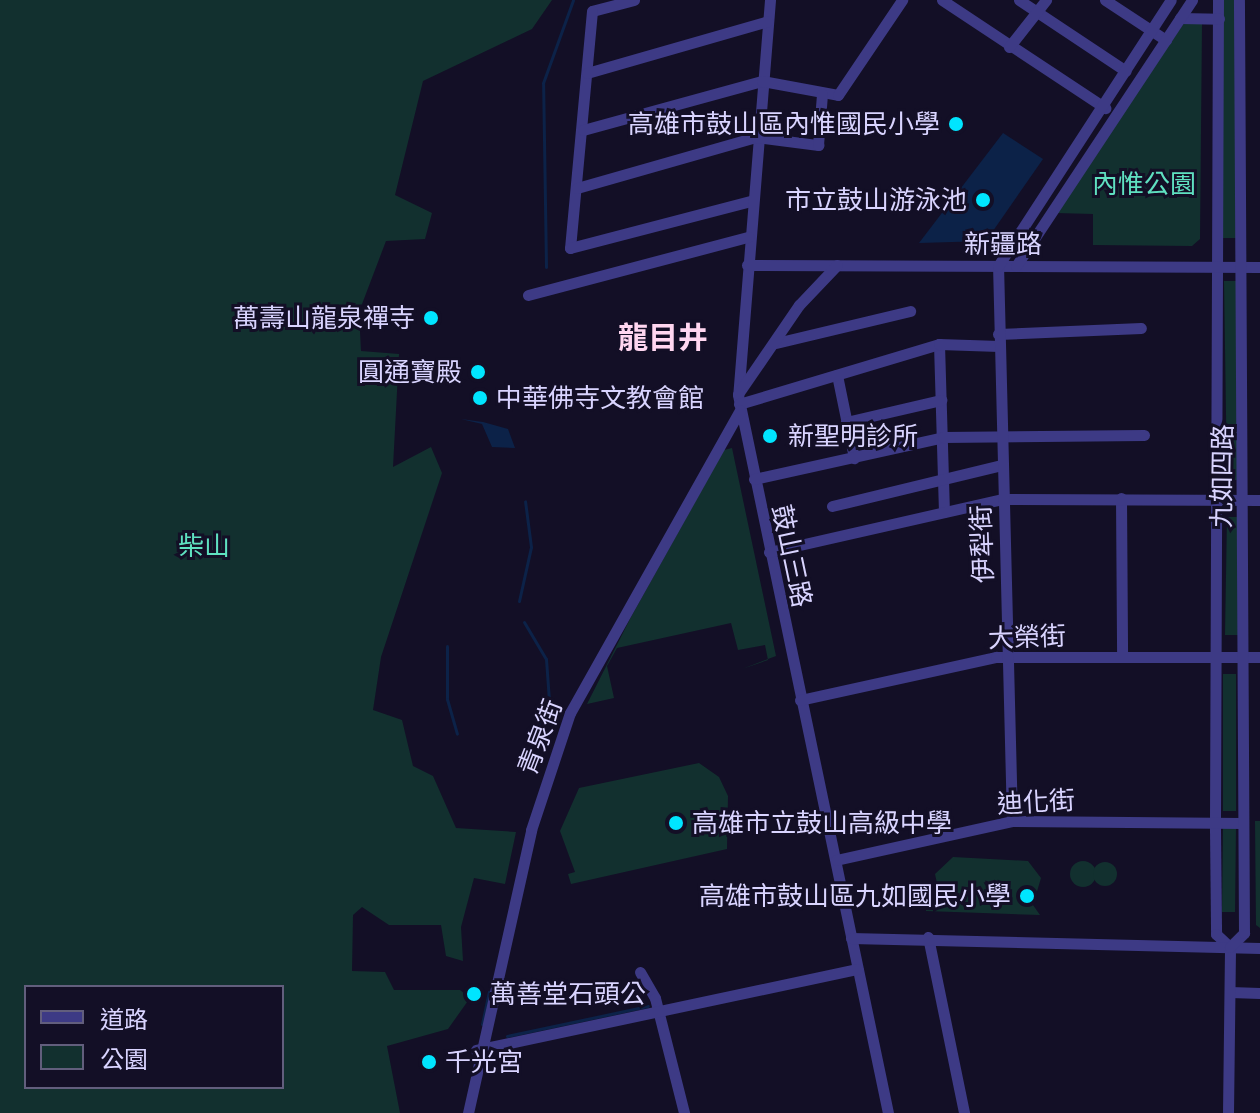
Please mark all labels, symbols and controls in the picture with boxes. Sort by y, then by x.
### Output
place label: 高雄市鼓山區內惟國民小學 [628,108,940,140]
marker: 高雄市鼓山區內惟國民小學 [947,115,965,133]
park label: 內惟公園 [1092,168,1196,200]
place label: 市立鼓山游泳池 [785,184,967,216]
marker: 市立鼓山游泳池 [974,191,992,209]
street label: 新疆路 [964,228,1042,260]
place label: 萬壽山龍泉禪寺 [233,302,415,334]
marker: 萬壽山龍泉禪寺 [422,309,440,327]
district label: 龍目井 [618,319,708,355]
place label: 圓通寶殿 [358,356,462,388]
marker: 圓通寶殿 [469,363,487,381]
place label: 中華佛寺文教會館 [496,382,704,414]
marker: 中華佛寺文教會館 [471,389,489,407]
place label: 新聖明診所 [788,420,918,452]
street label: 九如四路 [1205,424,1239,528]
marker: 新聖明診所 [759,425,781,447]
street label: 鼓山三路 [766,502,818,610]
street label: 伊犁街 [965,504,999,584]
park label: 柴山 [178,530,230,562]
street label: 大榮街 [987,620,1067,654]
street label: 青泉街 [511,695,569,779]
street label: 迪化街 [996,784,1076,820]
place label: 高雄市立鼓山高級中學 [692,807,952,839]
marker: 高雄市立鼓山高級中學 [667,814,685,832]
place label: 高雄市鼓山區九如國民小學 [699,880,1011,912]
marker: 高雄市鼓山區九如國民小學 [1018,887,1036,905]
place label: 萬善堂石頭公 [490,978,646,1010]
legend [24,985,284,1089]
marker: 萬善堂石頭公 [465,985,483,1003]
text: 道路 [100,1004,148,1035]
text: 公園 [100,1044,148,1075]
place label: 千光宮 [445,1046,523,1078]
marker: 千光宮 [420,1053,438,1071]

